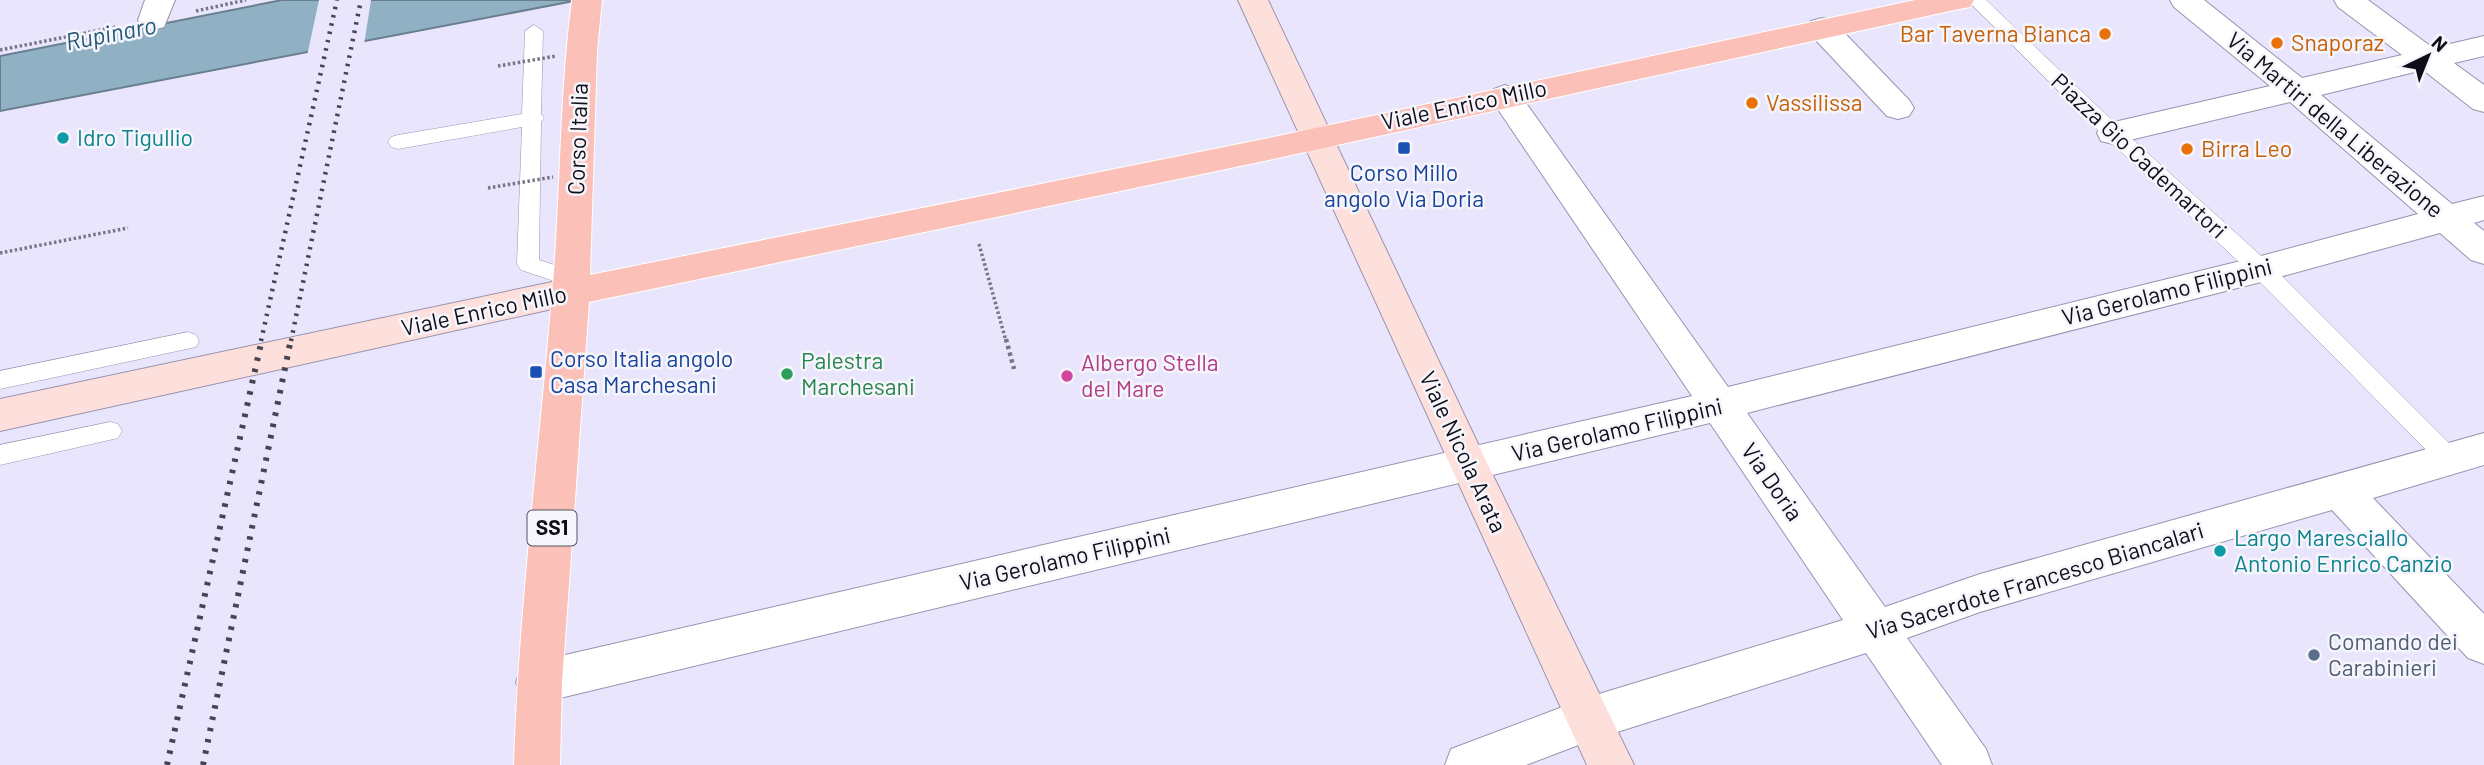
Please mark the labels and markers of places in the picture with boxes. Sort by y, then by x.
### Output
place label: Bar Taverna Bianca [1900,19,2091,47]
marker: Bar Taverna Bianca [2097,26,2113,42]
place label: Snaporaz [2291,28,2384,56]
marker: Snaporaz [2269,35,2285,51]
place label: Vassilissa [1766,88,1863,116]
marker: Vassilissa [1744,95,1760,111]
place label: Idro Tigullio [77,123,193,151]
marker: Idro Tigullio [55,130,71,146]
place label: Birra Leo [2201,134,2292,162]
marker: Corso Millo angolo Via Doria [1396,140,1412,156]
marker: Birra Leo [2179,141,2195,157]
place label: Corso Millo angolo Via Doria [1324,158,1484,212]
place label: Corso Italia angolo Casa Marchesani [550,344,733,398]
place label: Palestra Marchesani [801,346,915,400]
place label: Albergo Stella del Mare [1081,348,1219,402]
marker: Corso Italia angolo Casa Marchesani [528,364,544,380]
marker: Palestra Marchesani [779,366,795,382]
marker: Albergo Stella del Mare [1059,368,1075,384]
place label: Largo Maresciallo Antonio Enrico Canzio [2234,523,2452,577]
marker: Largo Maresciallo Antonio Enrico Canzio [2212,543,2228,559]
place label: Comando dei Carabinieri [2328,627,2458,681]
marker: Comando dei Carabinieri [2306,647,2322,663]

